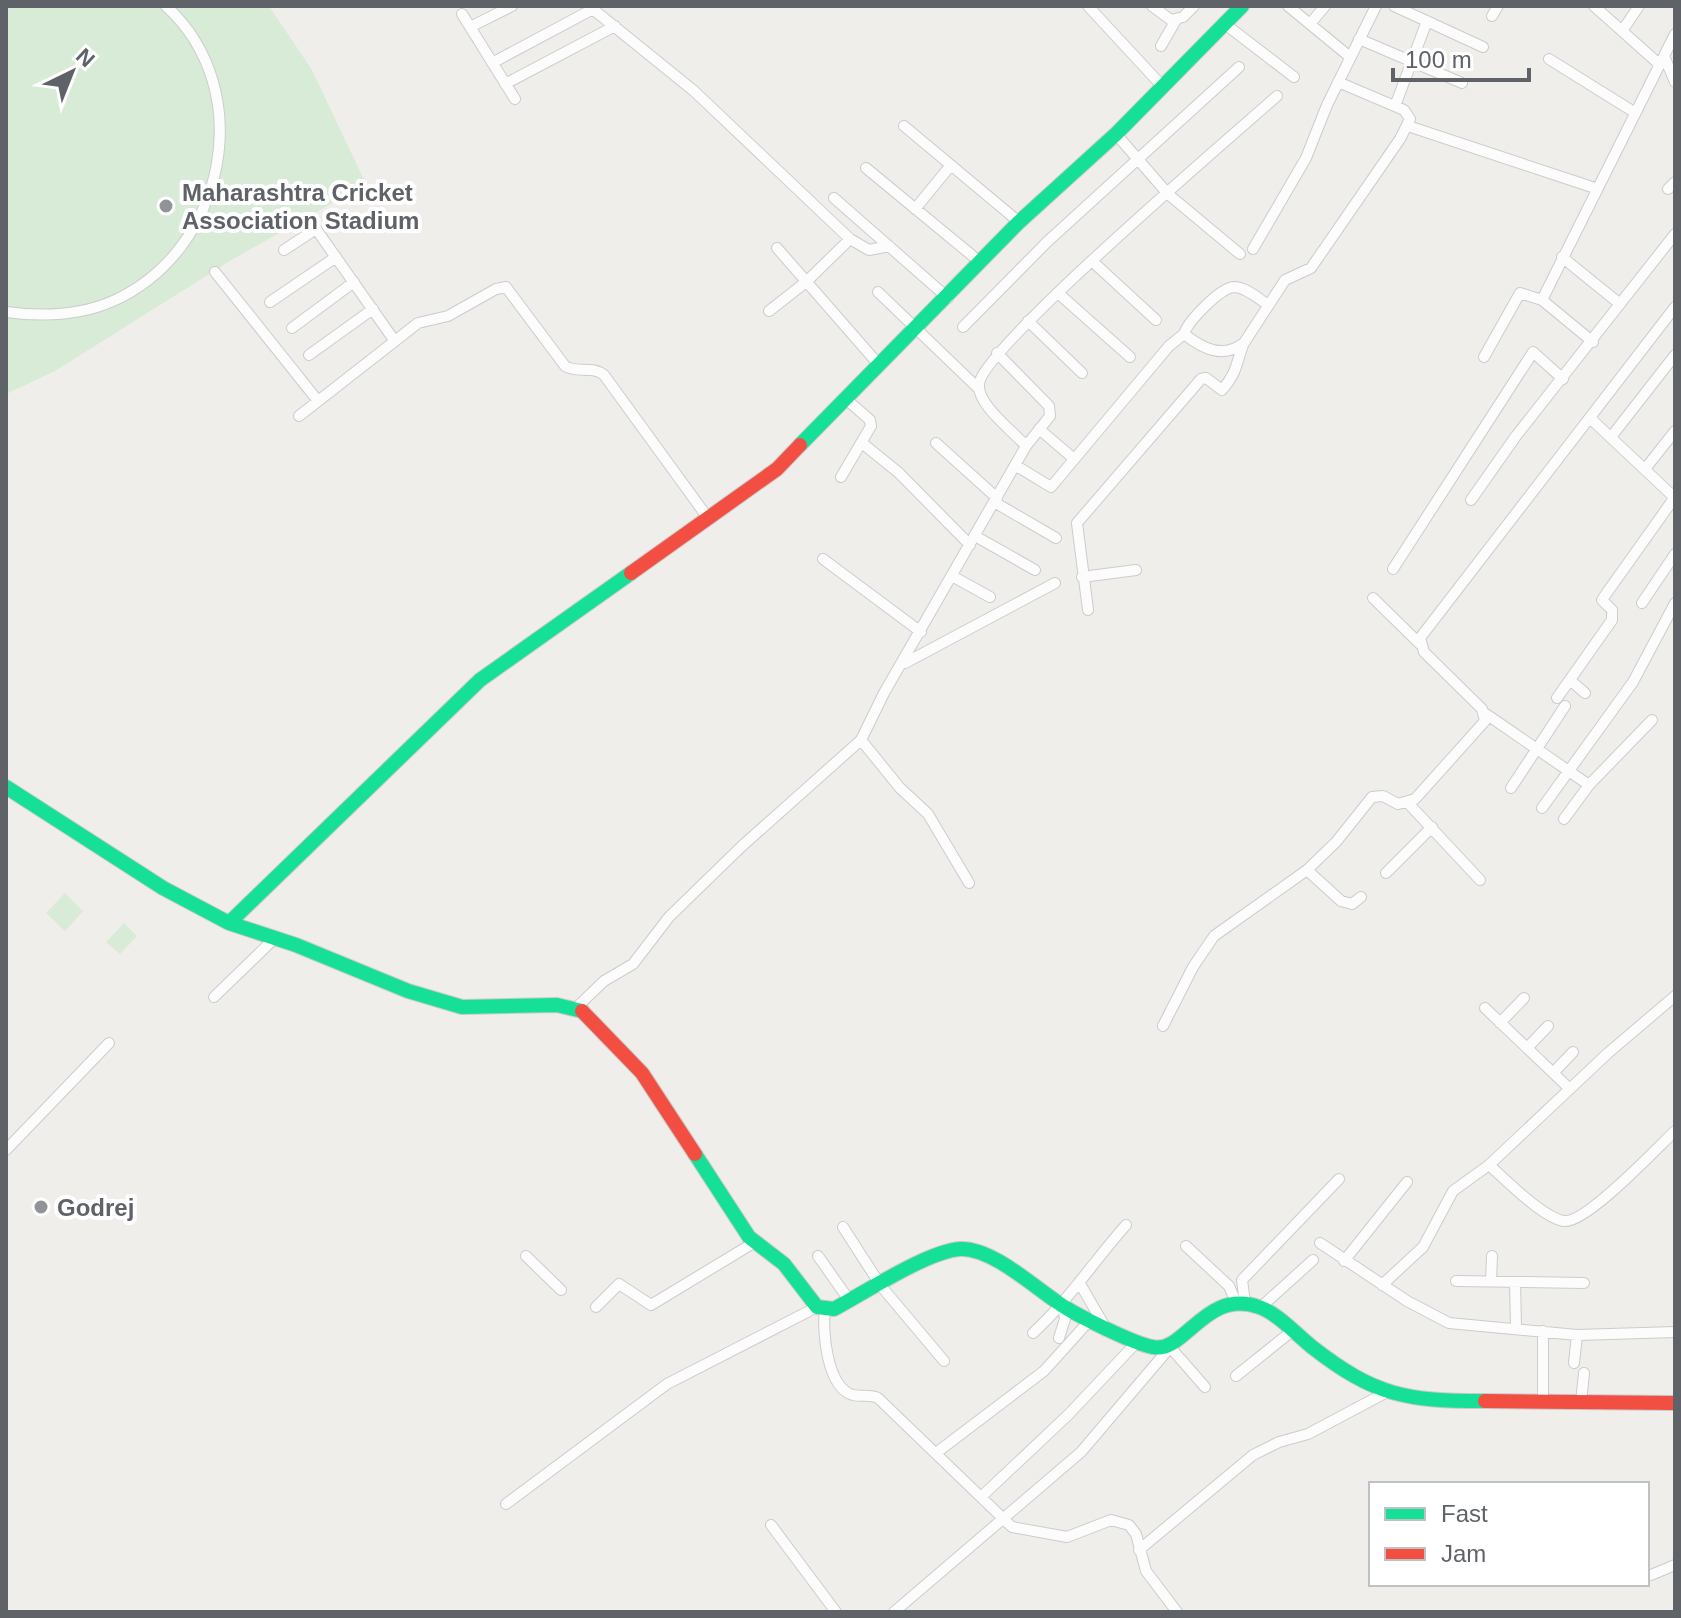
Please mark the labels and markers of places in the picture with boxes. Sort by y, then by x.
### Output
place label: Maharashtra Cricket Association Stadium [182,179,419,234]
marker: Maharashtra Cricket Association Stadium [157,197,175,215]
place label: Godrej [57,1194,134,1221]
marker: Godrej [32,1198,50,1216]

